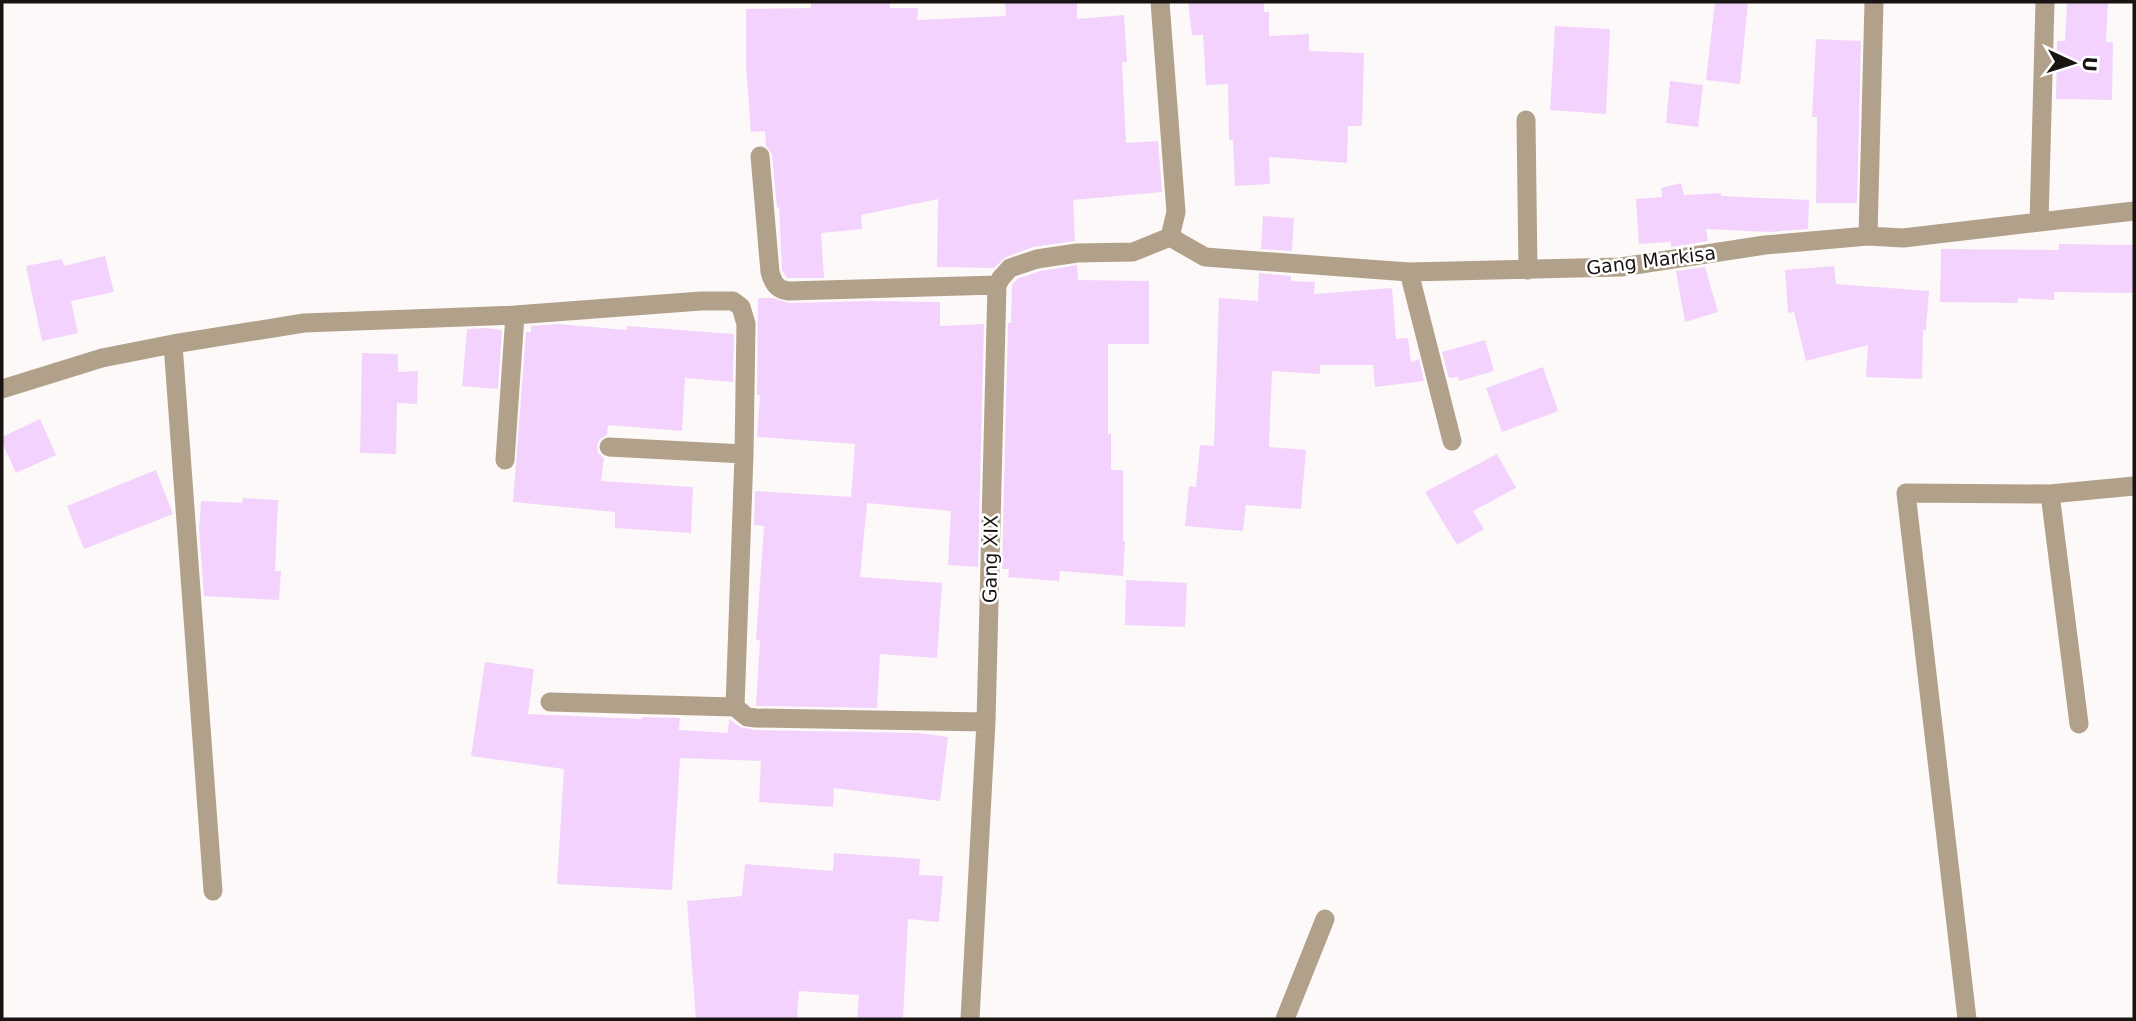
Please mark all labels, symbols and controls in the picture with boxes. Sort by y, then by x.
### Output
north arrow [2038,28,2108,98]
text: U [2078,56,2101,73]
street label: Gang Markisa [1585,241,1717,279]
street label: Gang XIX [978,515,1002,603]

